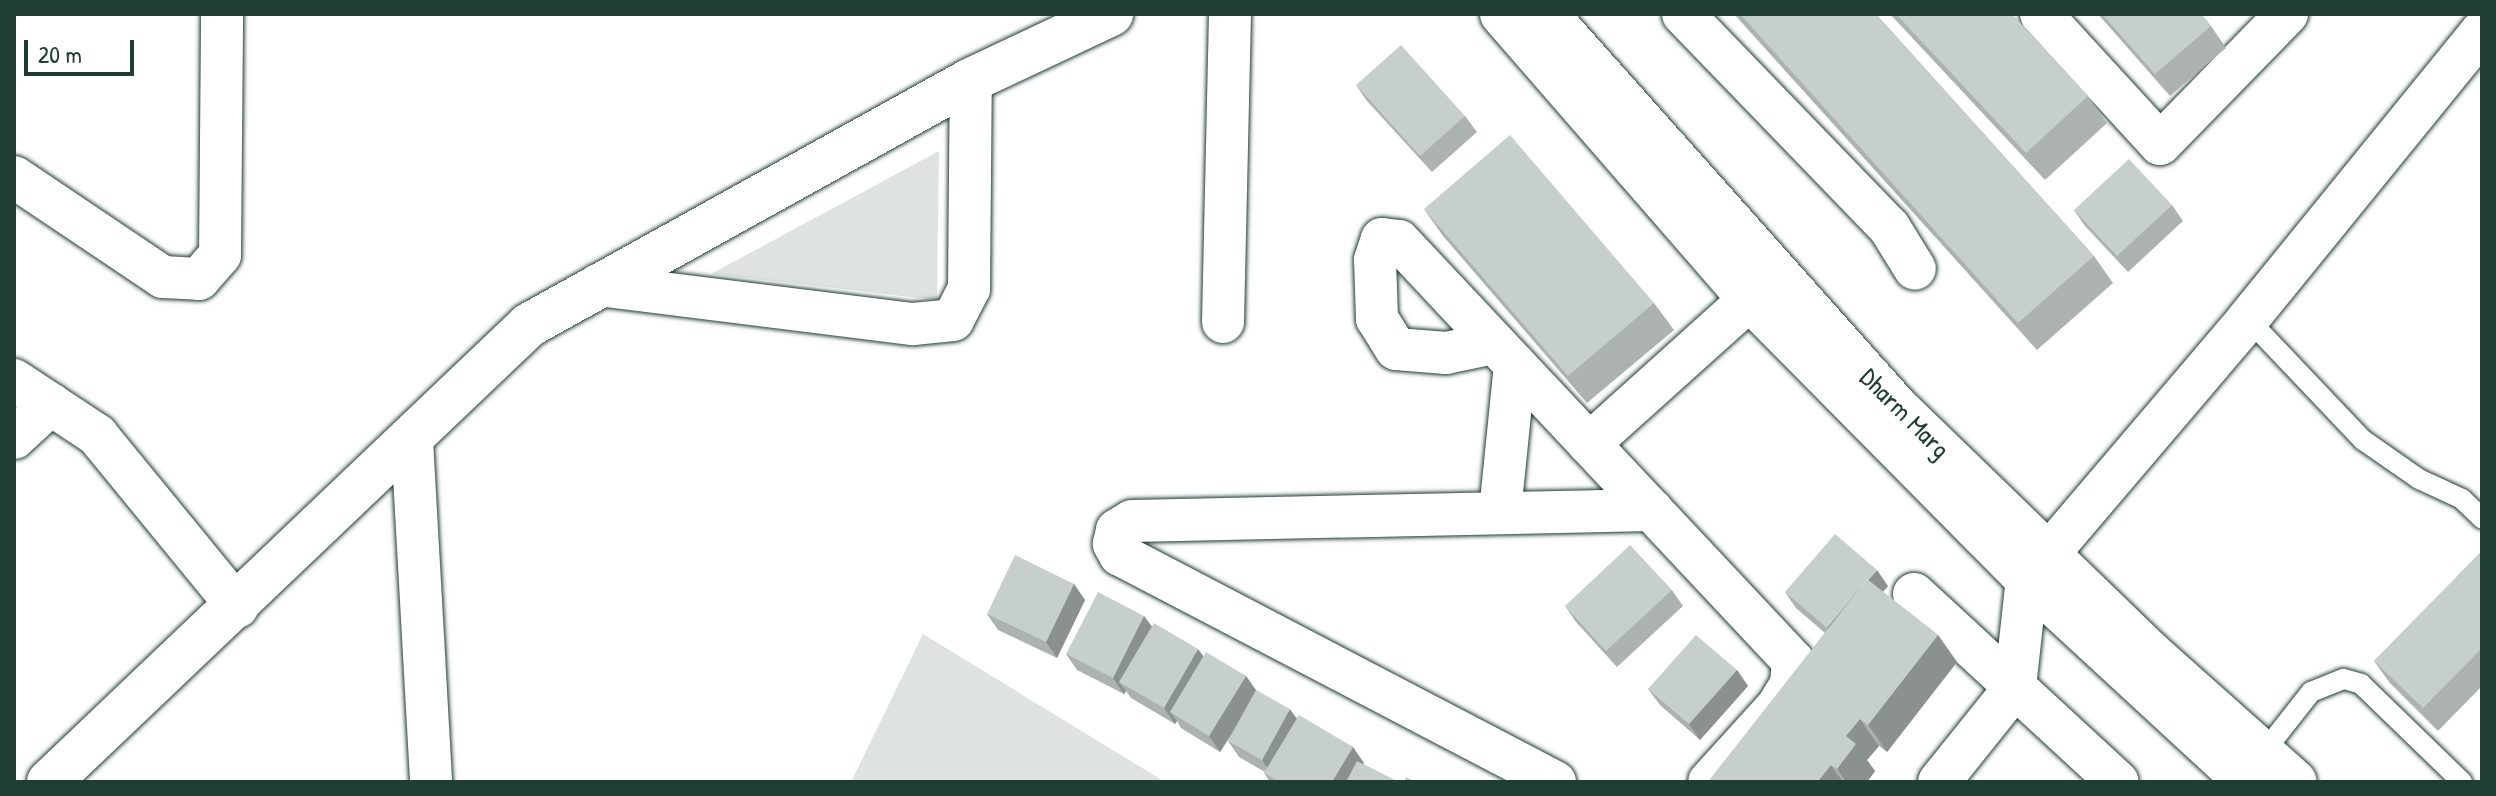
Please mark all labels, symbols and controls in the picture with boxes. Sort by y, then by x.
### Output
scale bar [28,24,138,74]
text: 20 m [38,38,82,70]
street label: Dharm Marg [1854,362,1956,464]

